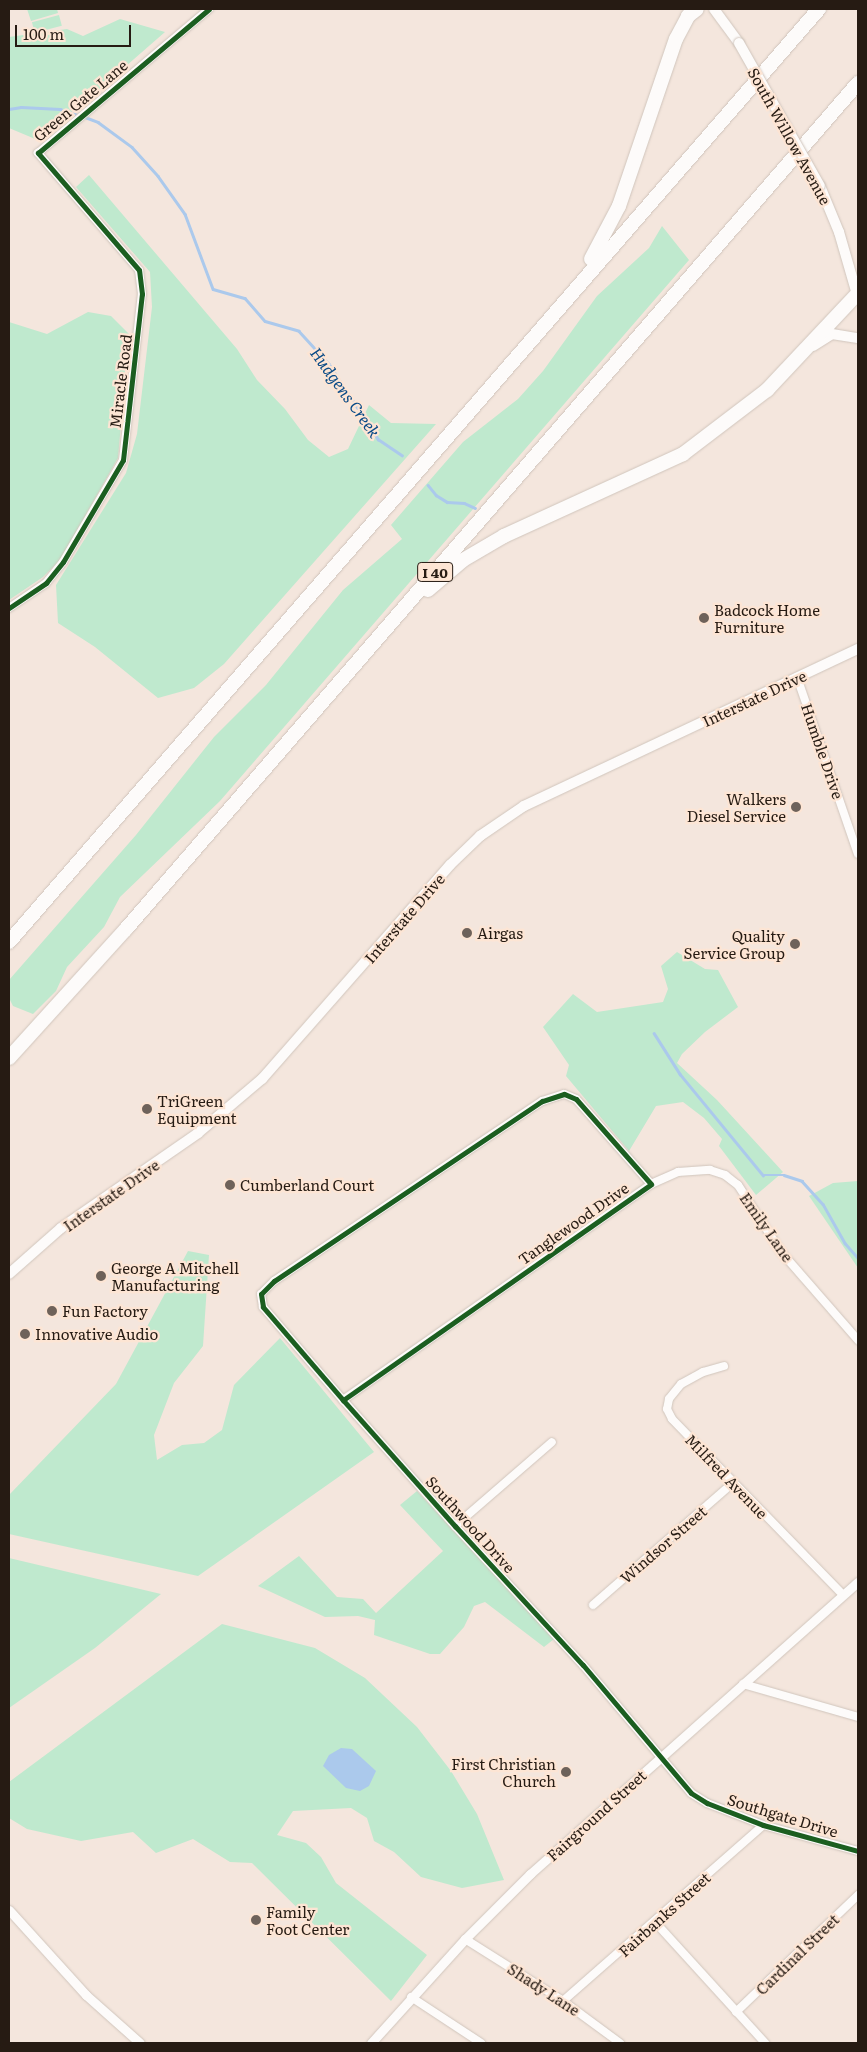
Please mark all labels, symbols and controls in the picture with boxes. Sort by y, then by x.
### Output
scale bar [18,15,134,47]
text: 100 m [23,22,64,45]
street label: Green Gate Lane [29,55,131,145]
street label: South Willow Avenue [745,64,835,208]
street label: Miracle Road [105,333,135,429]
water label: Hudgens Creek [307,343,385,441]
road number: I 40 [416,560,454,584]
place label: Badcock Home Furniture [714,600,820,635]
marker: Badcock Home Furniture [698,612,710,624]
street label: Interstate Drive [699,666,809,730]
street label: Humble Drive [798,701,848,801]
place label: Walkers Diesel Service [687,789,786,824]
marker: Walkers Diesel Service [790,801,802,813]
street label: Interstate Drive [360,870,448,966]
place label: Airgas [477,924,523,942]
place label: Quality Service Group [684,926,785,961]
marker: Airgas [461,927,473,939]
marker: Quality Service Group [789,938,801,950]
place label: TriGreen Equipment [157,1091,237,1126]
marker: TriGreen Equipment [141,1103,153,1115]
street label: Interstate Drive [60,1155,162,1235]
place label: Cumberland Court [240,1176,374,1194]
street label: Tanglewood Drive [514,1178,632,1268]
marker: Cumberland Court [224,1179,236,1191]
street label: Emily Lane [737,1189,797,1265]
place label: George A Mitchell Manufacturing [111,1258,239,1293]
marker: George A Mitchell Manufacturing [95,1270,107,1282]
place label: Fun Factory [62,1302,148,1320]
marker: Fun Factory [46,1305,58,1317]
place label: Innovative Audio [35,1325,158,1343]
marker: Innovative Audio [19,1328,31,1340]
street label: Milfred Avenue [682,1430,772,1522]
street label: Southwood Drive [423,1472,519,1576]
street label: Windsor Street [616,1502,710,1586]
place label: First Christian Church [451,1754,556,1789]
street label: Fairground Street [543,1766,649,1864]
marker: First Christian Church [560,1766,572,1778]
street label: Southgate Drive [725,1790,841,1840]
street label: Fairbanks Street [614,1868,714,1960]
place label: Family Foot Center [266,1902,349,1937]
street label: Cardinal Street [752,1910,842,1998]
marker: Family Foot Center [250,1914,262,1926]
street label: Shady Lane [505,1959,583,2019]

